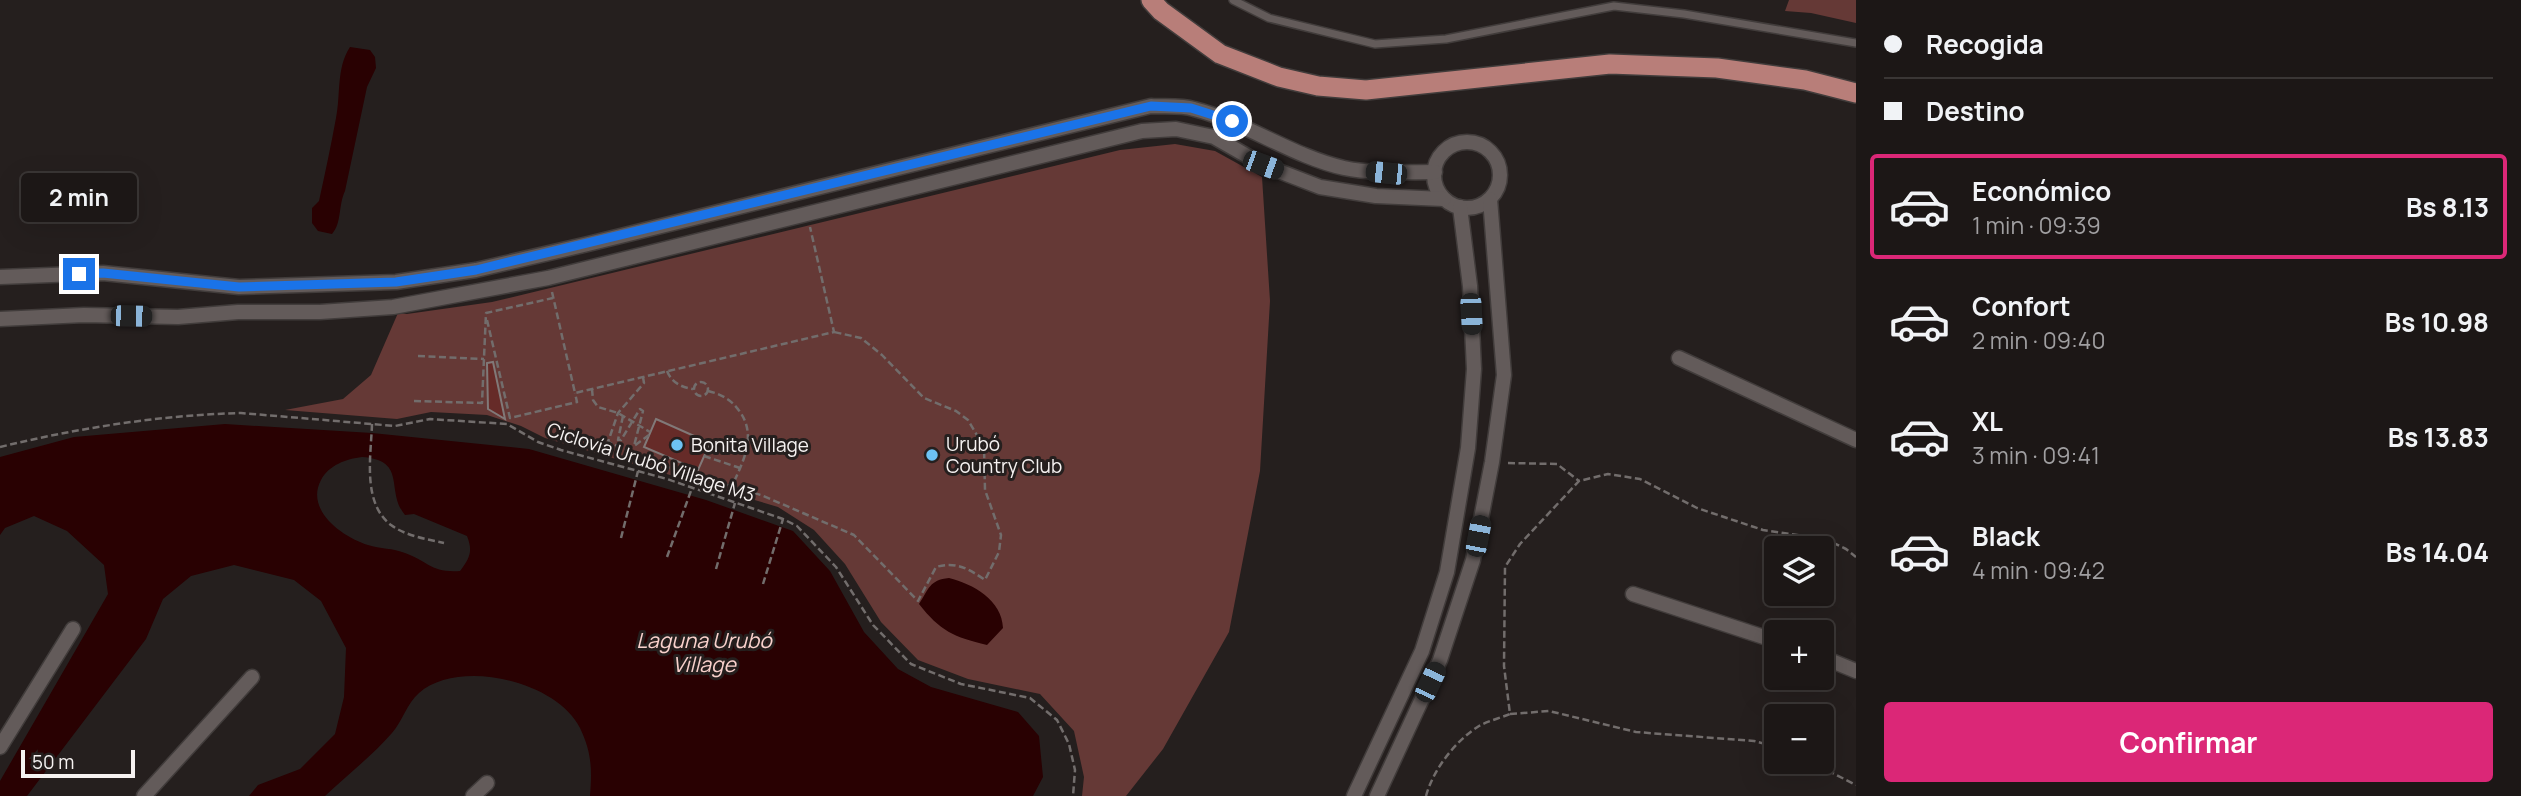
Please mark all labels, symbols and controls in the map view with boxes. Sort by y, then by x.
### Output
text: Recogida [1926,26,2044,62]
text: Destino [1926,93,2025,129]
route start [1216,105,1248,137]
car [1240,148,1287,182]
car [1365,160,1408,186]
callout: 2 min [21,173,137,222]
text: Económico [1972,173,2111,209]
icon: car [1888,175,1951,238]
text: 2 min [49,181,109,213]
text: Bs 8.13 [2406,189,2489,225]
text: 1 min · 09:39 [1972,209,2101,241]
route end [63,258,95,290]
text: Confort [1972,288,2071,324]
icon: car [1888,290,1951,353]
car [1460,292,1483,336]
text: Bs 10.98 [2385,304,2489,340]
car [110,305,153,327]
text: 2 min · 09:40 [1972,324,2105,356]
text: XL [1972,403,2003,439]
icon: car [1888,405,1951,468]
street label: Ciclovía Urubó Village M3 [544,416,758,508]
text: Bs 13.83 [2388,419,2489,455]
place label: Urubó Country Club [946,431,1062,479]
place label: Bonita Village [691,432,809,458]
marker: Bonita Village [669,437,685,453]
text: 3 min · 09:41 [1972,439,2100,471]
marker: Urubó Country Club [924,447,940,463]
car [1464,513,1493,559]
text: Black [1972,518,2040,554]
icon: car [1888,520,1951,583]
text: Bs 14.04 [2386,534,2489,570]
map controls [1764,536,1834,774]
button: layers [1764,536,1834,606]
text: 4 min · 09:42 [1972,554,2105,586]
button: + [1764,620,1834,690]
water label: Laguna Urubó Village [636,626,773,678]
car [1412,659,1449,705]
button: Confirmar [1884,702,2493,782]
button: − [1764,704,1834,774]
scale bar [21,747,135,779]
text: 50 m [32,749,74,775]

